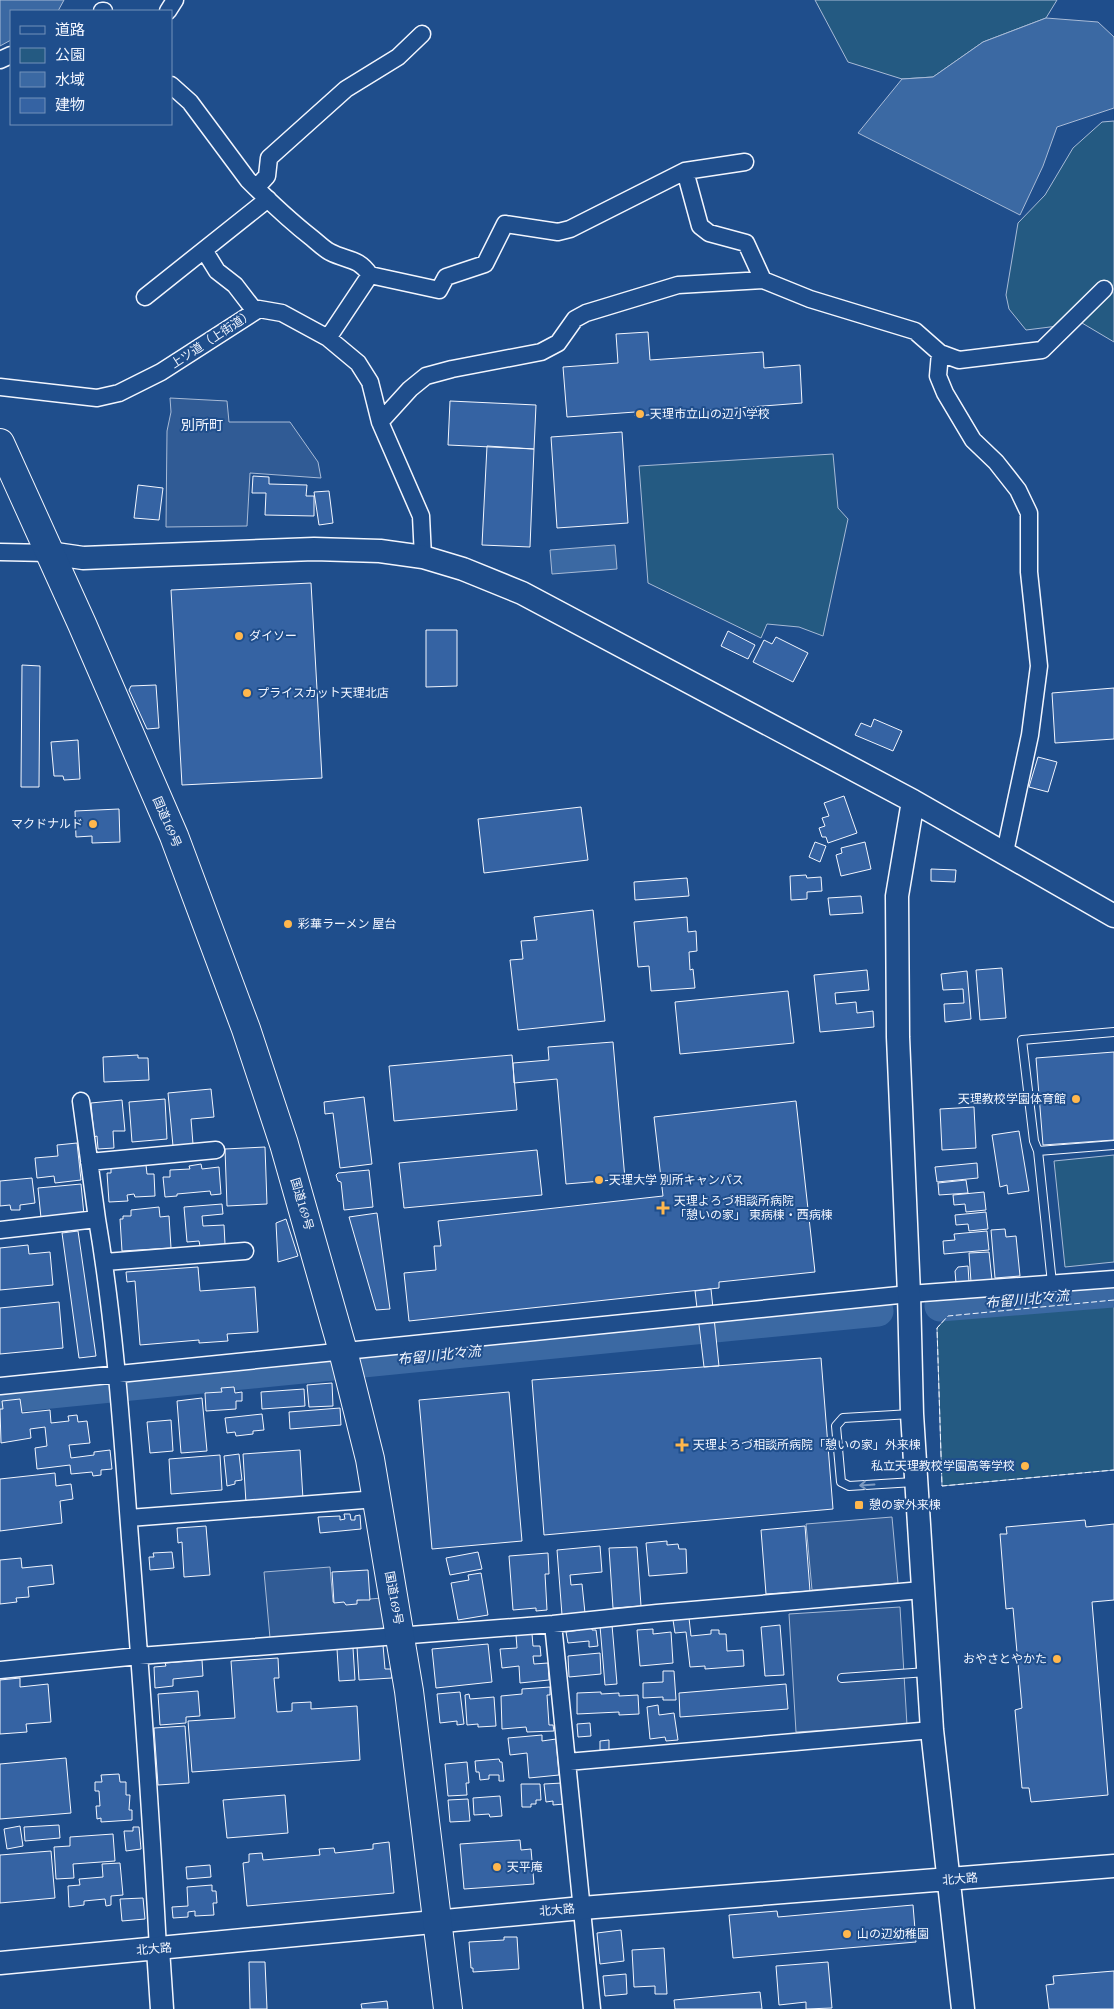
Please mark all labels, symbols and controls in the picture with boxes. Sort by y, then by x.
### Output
legend [10,10,172,125]
text: 道路 [55,19,85,40]
text: 公園 [55,44,85,65]
text: 水域 [55,69,85,90]
text: 建物 [55,94,85,115]
street label: 上ツ道（上街道） [167,306,257,372]
place label: 天理市立山の辺小学校 [650,406,770,422]
marker: 天理市立山の辺小学校 [634,408,646,420]
district label: 別所町 [181,415,223,435]
place label: ダイソー [249,628,297,644]
marker: ダイソー [233,630,245,642]
place label: プライスカット天理北店 [257,685,389,701]
marker: プライスカット天理北店 [241,687,253,699]
street label: 国道169号 [149,794,185,850]
place label: マクドナルド [11,816,83,832]
marker: マクドナルド [87,818,99,830]
place label: 彩華ラーメン 屋台 [298,916,396,932]
marker: 彩華ラーメン 屋台 [282,918,294,930]
place label: 天理教校学園体育館 [958,1091,1066,1107]
marker: 天理教校学園体育館 [1070,1093,1082,1105]
place label: 天理大学 別所キャンパス [609,1172,744,1188]
marker: 天理大学 別所キャンパス [593,1174,605,1186]
street label: 国道169号 [287,1176,317,1232]
place label: 天理よろづ相談所病院 「憩いの家」 東病棟・西病棟 [674,1193,833,1223]
marker: 天理よろづ相談所病院 「憩いの家」 東病棟・西病棟 [656,1201,670,1215]
water label: 布留川北々流 [984,1285,1072,1313]
water label: 布留川北々流 [396,1340,484,1369]
place label: 天理よろづ相談所病院「憩いの家」外来棟 [693,1437,921,1453]
marker: 天理よろづ相談所病院「憩いの家」外来棟 [675,1438,689,1452]
place label: 私立天理教校学園高等学校 [871,1458,1015,1474]
marker: 私立天理教校学園高等学校 [1019,1460,1031,1472]
one-way arrow [859,1480,875,1490]
place label: 憩の家外来棟 [869,1497,941,1513]
marker: 憩の家外来棟 [853,1499,865,1511]
street label: 国道169号 [381,1570,407,1626]
place label: おやさとやかた [963,1651,1047,1667]
marker: おやさとやかた [1051,1653,1063,1665]
place label: 天平庵 [507,1859,543,1875]
marker: 天平庵 [491,1861,503,1873]
street label: 北大路 [941,1869,979,1889]
street label: 北大路 [538,1900,576,1920]
place label: 山の辺幼稚園 [857,1926,929,1942]
marker: 山の辺幼稚園 [841,1928,853,1940]
street label: 北大路 [135,1939,173,1959]

